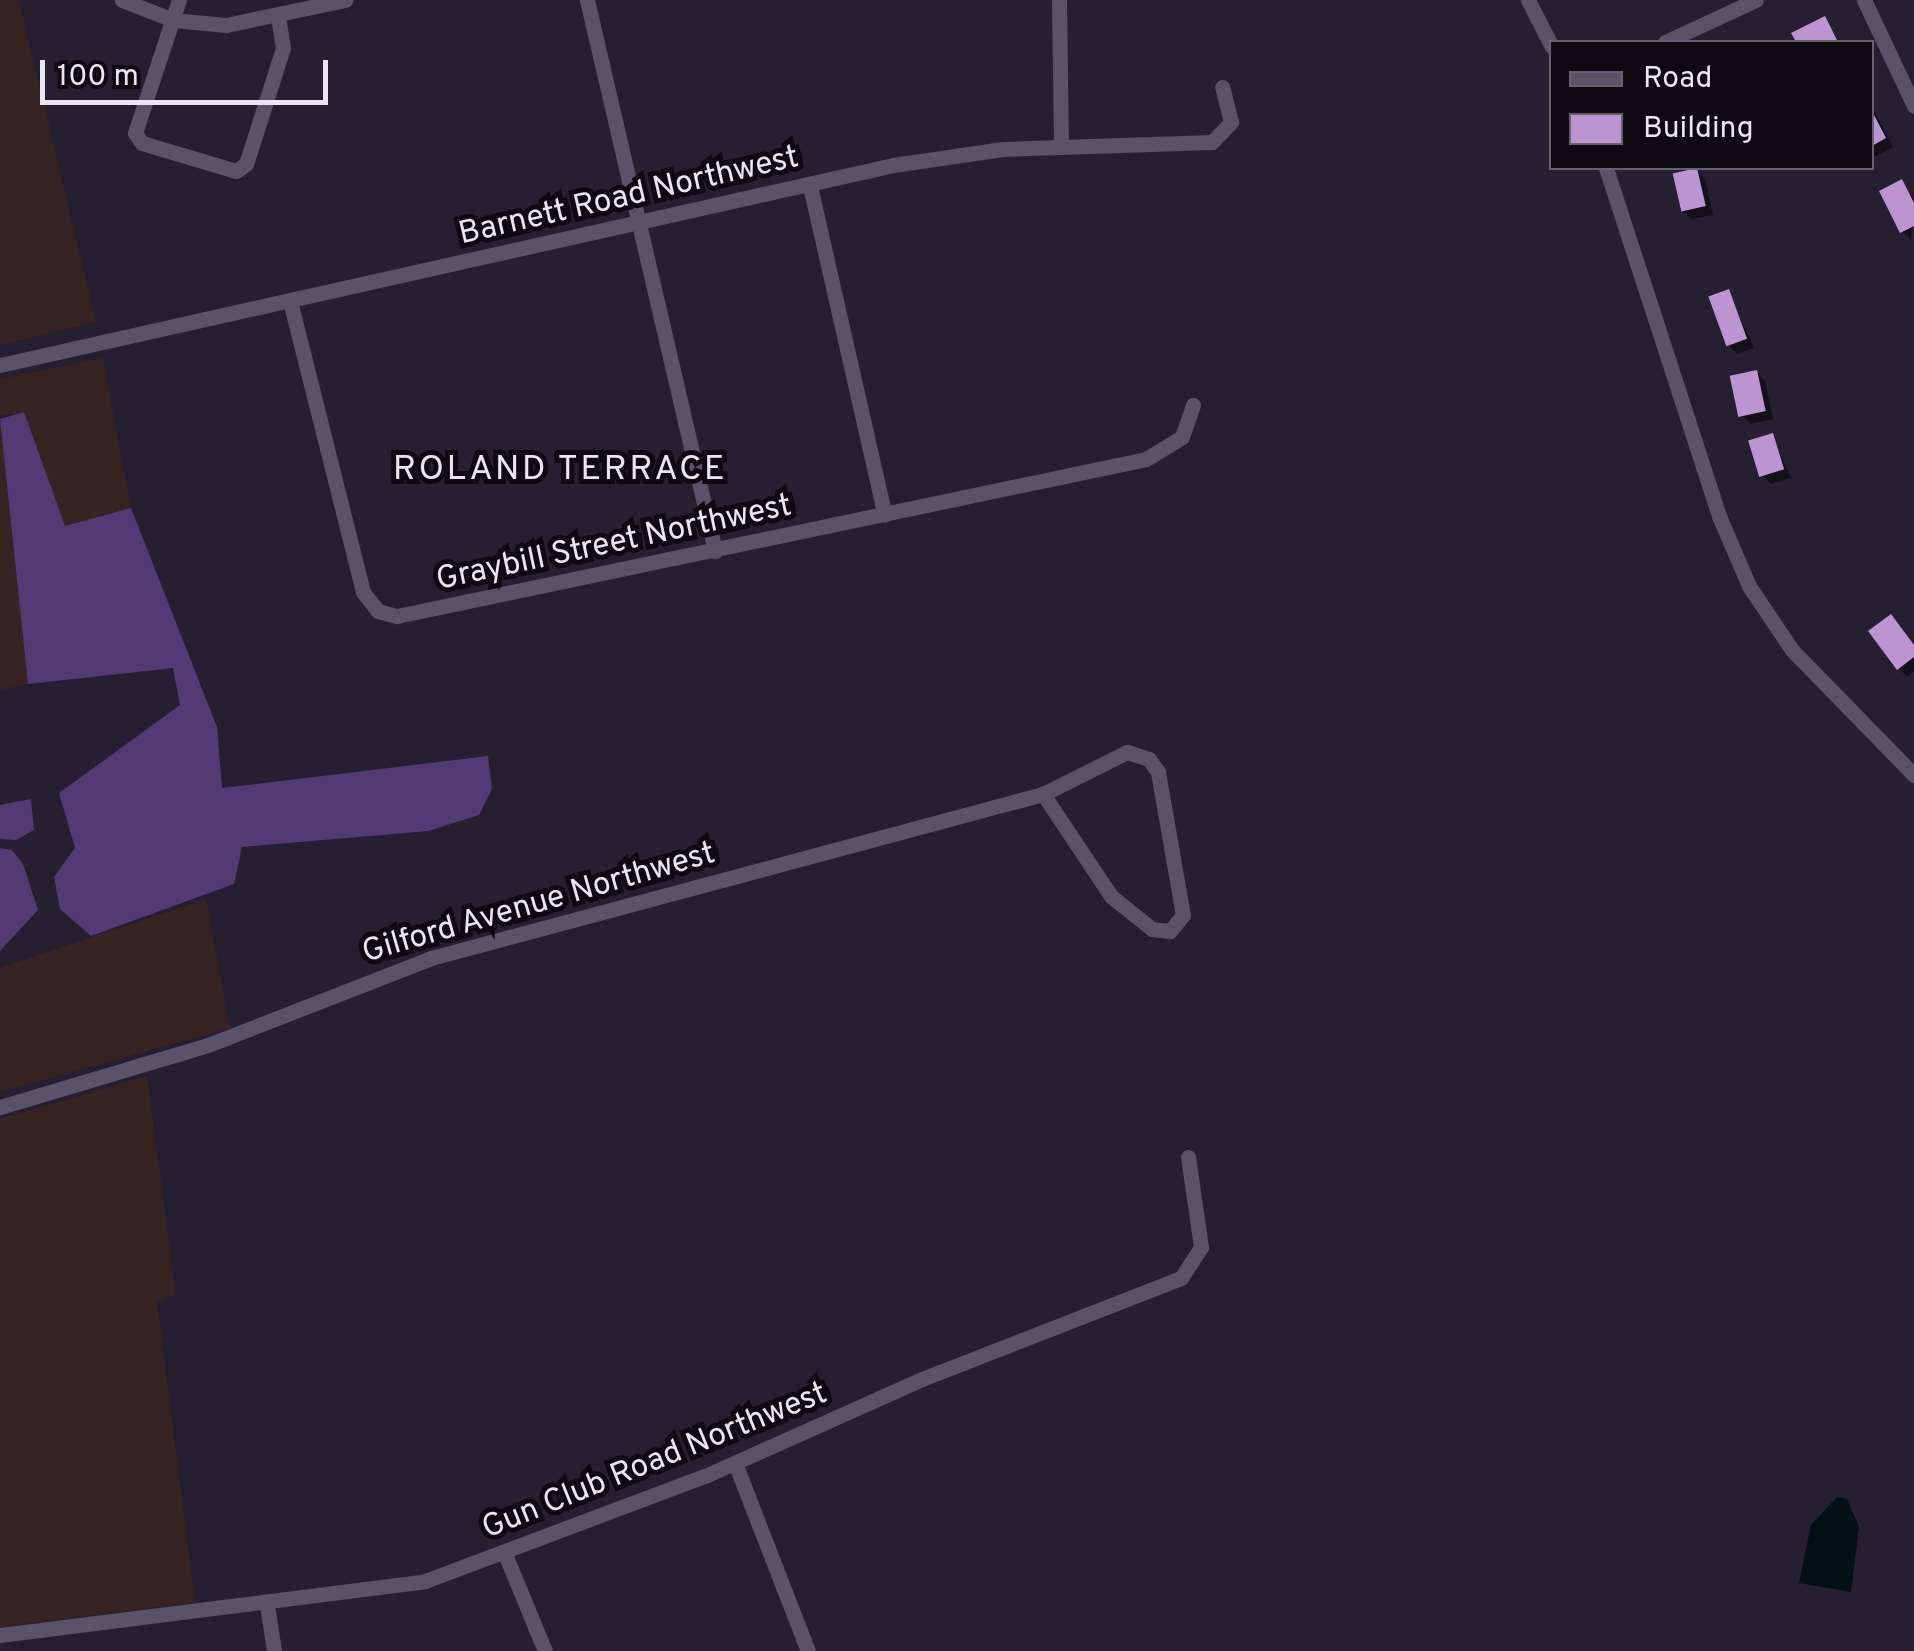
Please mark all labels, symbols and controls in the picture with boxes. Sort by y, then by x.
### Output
scale bar [45,40,332,102]
legend [1549,40,1874,170]
text: 100 m [57,59,139,96]
text: Road [1643,61,1712,98]
text: Building [1643,111,1754,148]
street label: Barnett Road Northwest [455,139,803,255]
district label: ROLAND TERRACE [392,449,728,491]
street label: Graybill Street Northwest [433,488,795,600]
street label: Gilford Avenue Northwest [358,835,720,973]
street label: Gun Club Road Northwest [477,1375,833,1549]

